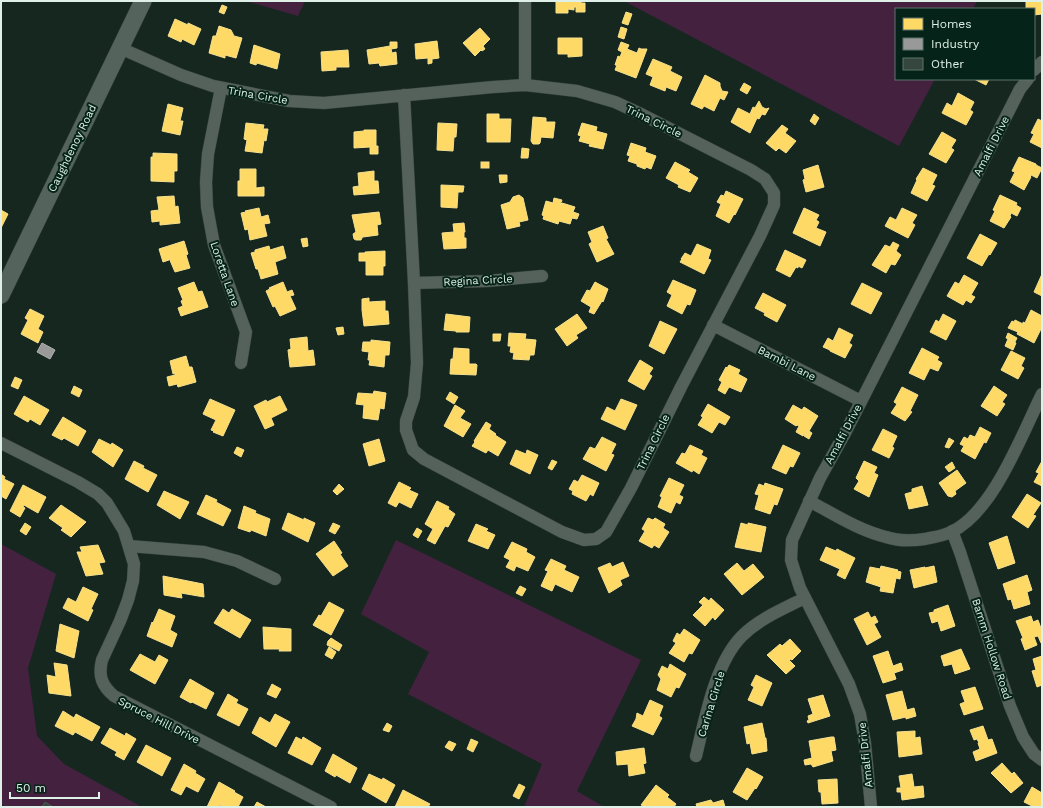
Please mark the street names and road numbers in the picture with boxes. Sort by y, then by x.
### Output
street label: Trina Circle [227,84,289,107]
street label: Caughdenoy Road [46,102,99,194]
street label: Trina Circle [624,102,684,141]
street label: Amalfi Drive [971,114,1012,178]
street label: Loretta Lane [207,240,242,308]
street label: Regina Circle [443,272,513,289]
street label: Bambi Lane [756,343,818,384]
street label: Amalfi Drive [822,402,865,466]
street label: Trina Circle [634,412,673,472]
street label: Bamm Hollow Road [969,597,1014,701]
street label: Carina Circle [695,670,728,739]
street label: Spruce Hill Drive [116,694,202,747]
street label: Amalfi Drive [856,722,875,788]

